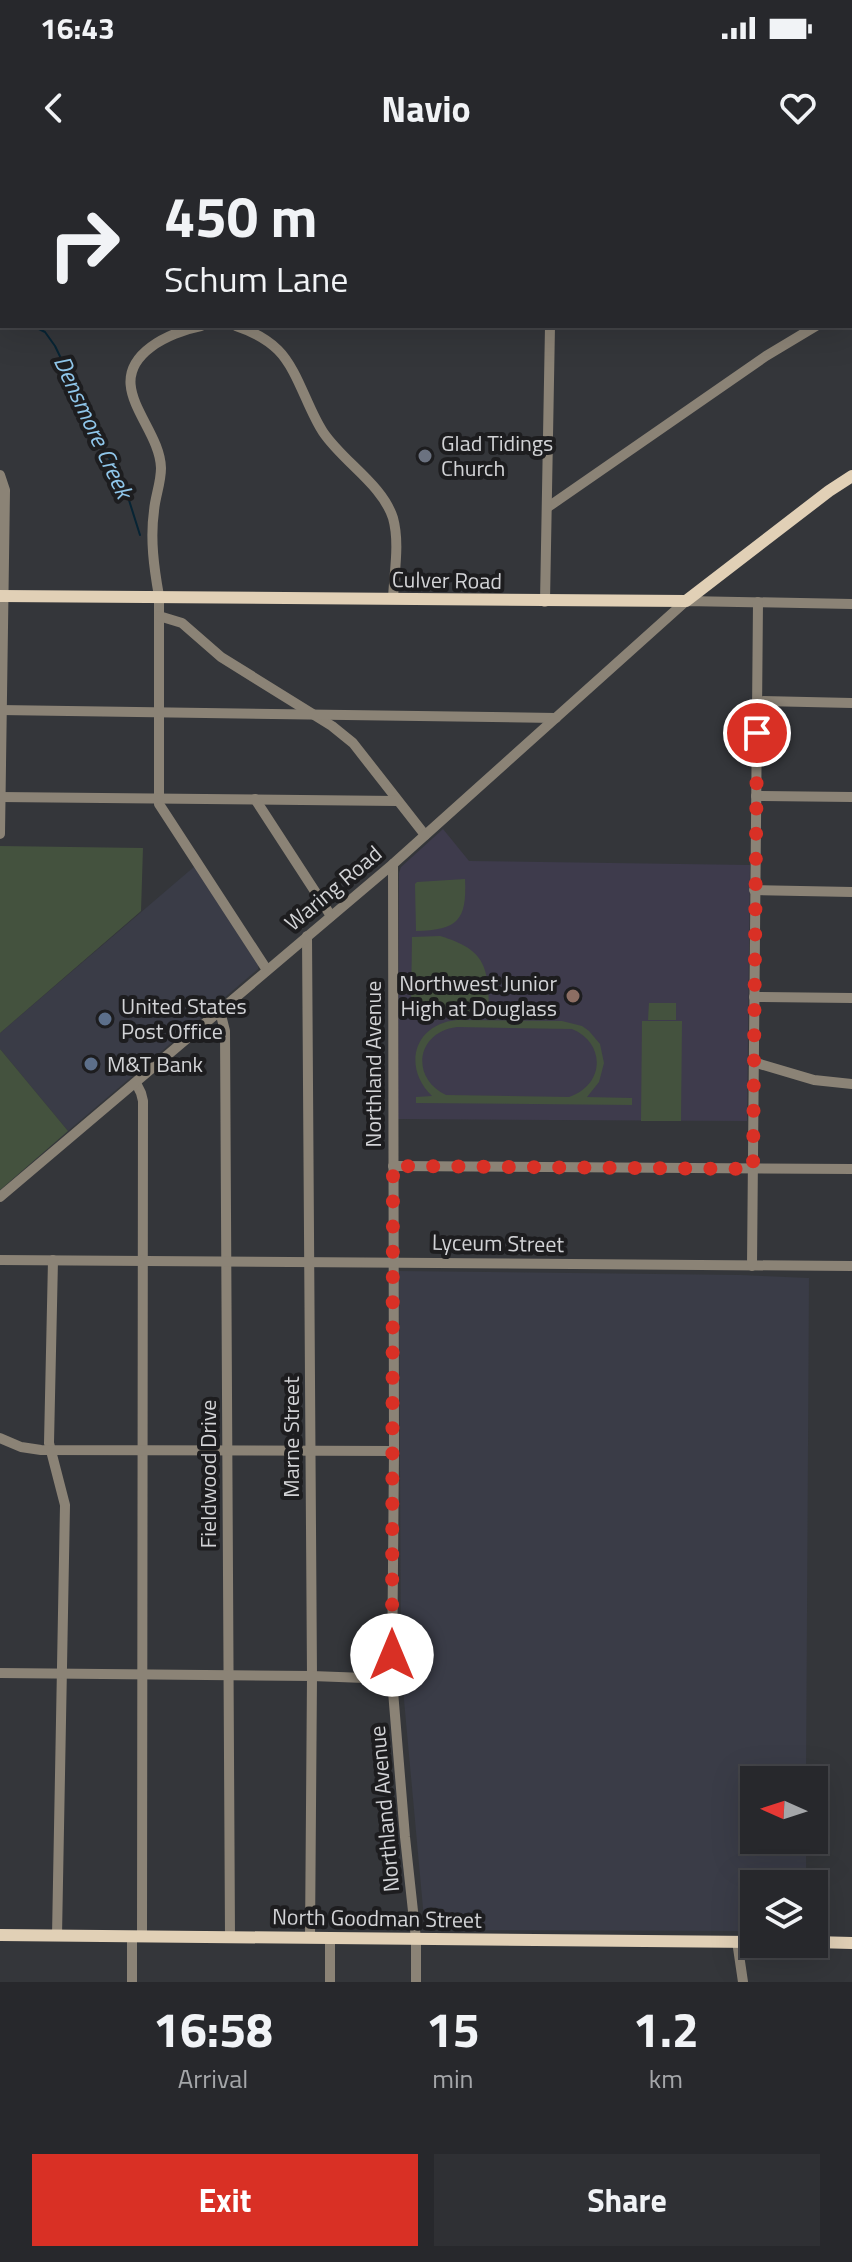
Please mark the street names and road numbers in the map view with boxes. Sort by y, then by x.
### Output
street label: Culver Road [392,562,502,598]
street label: Waring Road [277,837,389,939]
street label: Northland Avenue [356,981,390,1147]
street label: Lyceum Street [432,1225,565,1261]
street label: Marne Street [274,1376,308,1498]
street label: Fieldwood Drive [191,1400,225,1548]
street label: Northland Avenue [360,1724,408,1894]
street label: North Goodman Street [272,1899,482,1937]

